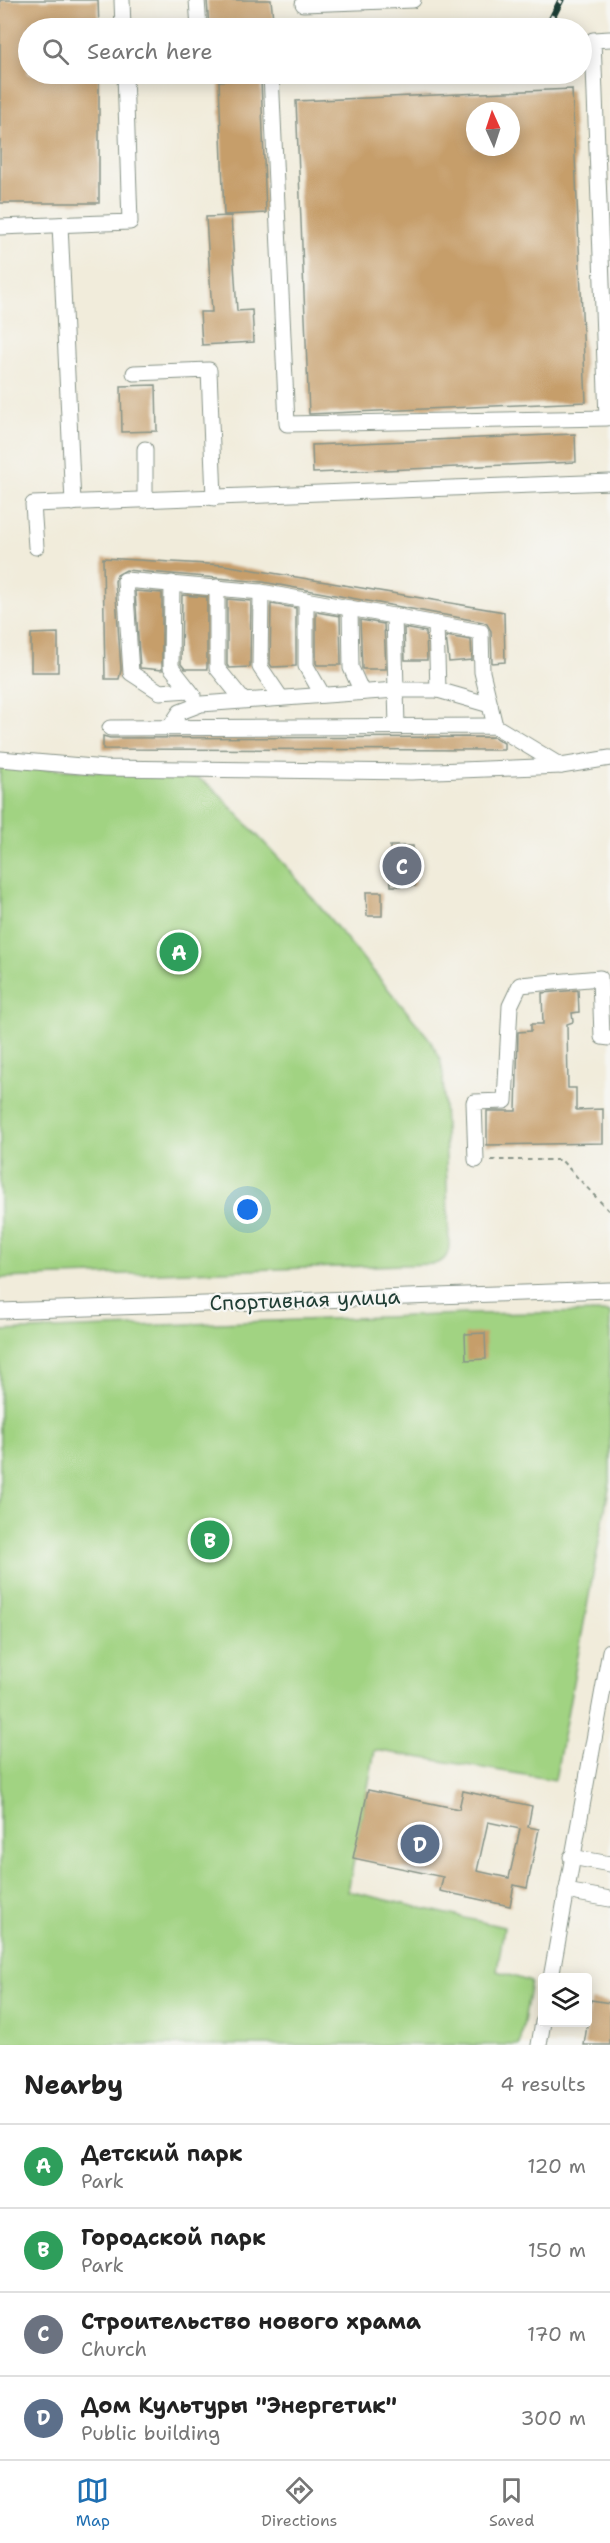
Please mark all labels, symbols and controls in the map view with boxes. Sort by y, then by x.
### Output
search box [18,18,592,84]
icon: search [39,35,72,68]
text: Search here [87,37,213,66]
north arrow [466,102,520,156]
pin: C [382,844,422,888]
pin: A [160,930,198,974]
your location [233,1195,262,1224]
street label: Спортивная улица [209,1283,401,1317]
pin: B [190,1518,230,1562]
pin: D [400,1822,440,1866]
map controls [538,1973,592,2027]
button: layers [538,1973,592,2027]
text: Nearby [24,2067,123,2102]
text: 4 results [500,2071,586,2097]
text: Детский парк [81,2139,243,2168]
text: A [36,2153,51,2179]
text: 120 m [527,2153,586,2179]
text: Park [81,2168,124,2194]
text: Городской парк [81,2223,266,2252]
text: B [37,2237,50,2263]
text: 150 m [528,2237,586,2263]
text: Park [81,2252,124,2278]
text: Строительство нового храма [81,2307,421,2336]
text: C [37,2321,50,2347]
text: 170 m [527,2321,586,2347]
text: Church [81,2336,147,2362]
text: Дом Культуры "Энергетик" [81,2391,397,2420]
text: D [36,2405,51,2431]
text: 300 m [520,2405,586,2431]
text: Public building [81,2420,220,2446]
tab: Map [76,2474,110,2531]
tab: Directions [261,2474,338,2531]
tab: Saved [489,2474,534,2531]

